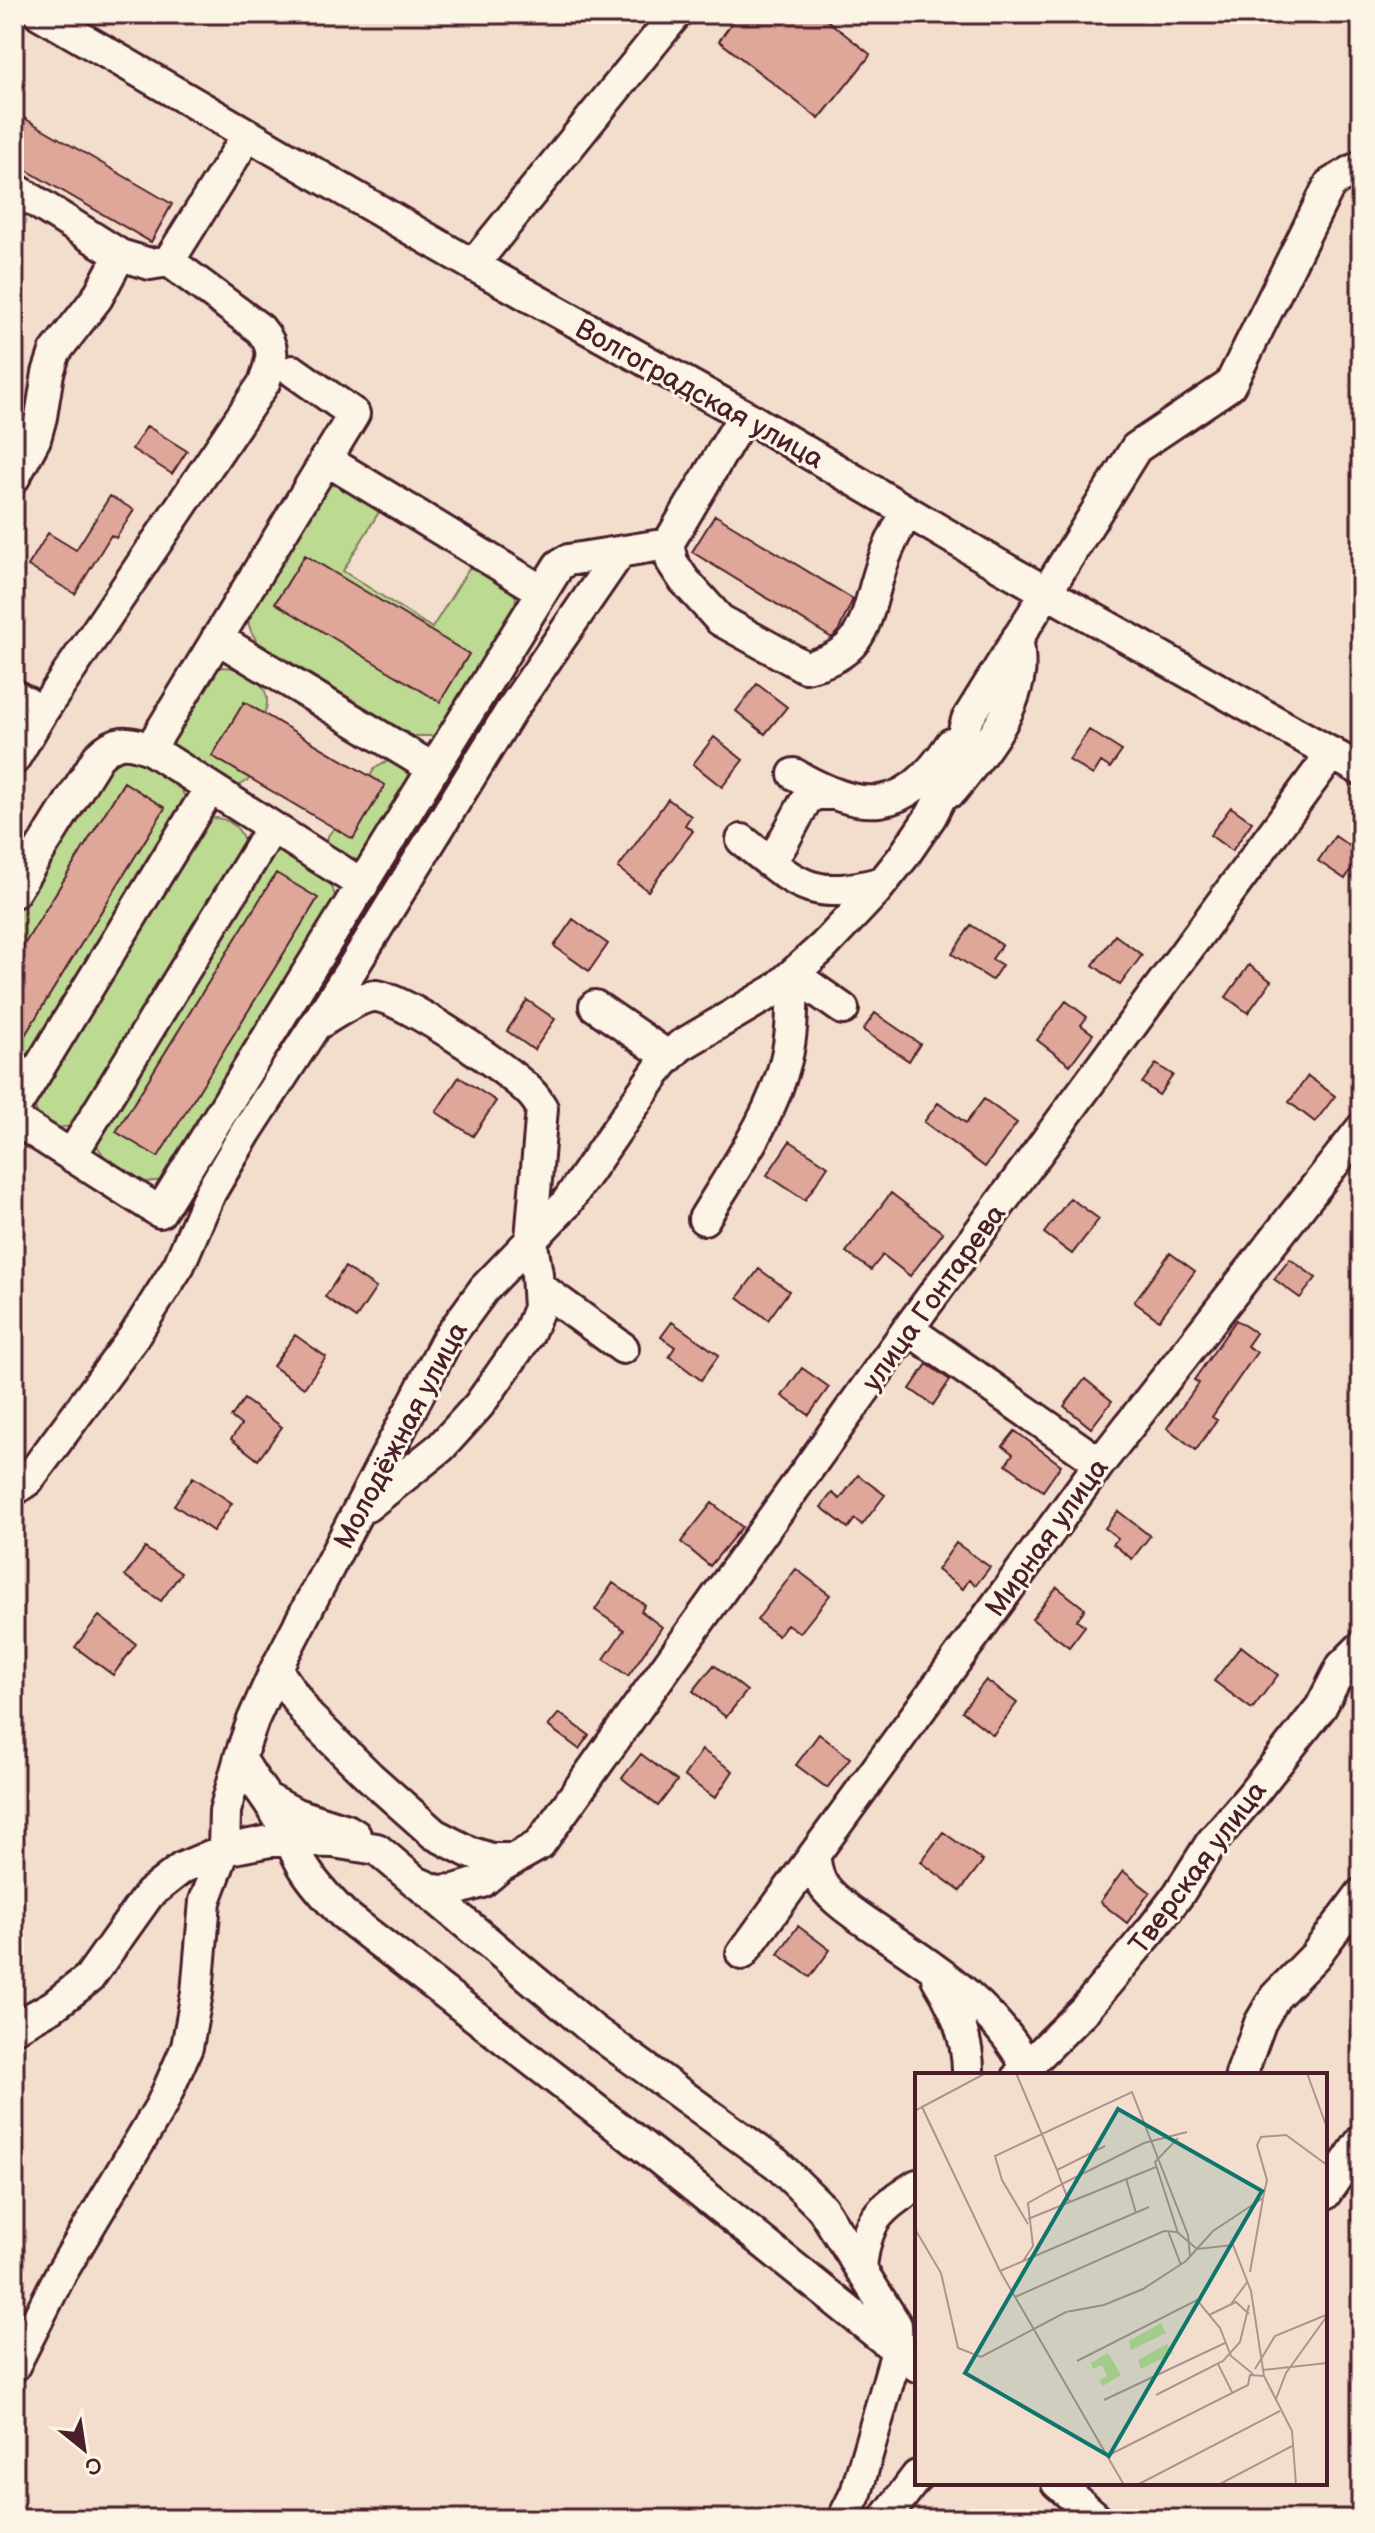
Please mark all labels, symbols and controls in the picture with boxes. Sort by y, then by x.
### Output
street label: Волгоградская улица [569,312,829,476]
street label: улица Гонтарева [855,1198,1013,1398]
street label: Молодёжная улица [328,1316,475,1555]
street label: Мирная улица [979,1452,1116,1624]
street label: Тверская улица [1123,1775,1274,1961]
inset map [915,2073,1327,2485]
north arrow [44,2409,124,2489]
text: С [80,2450,107,2481]

